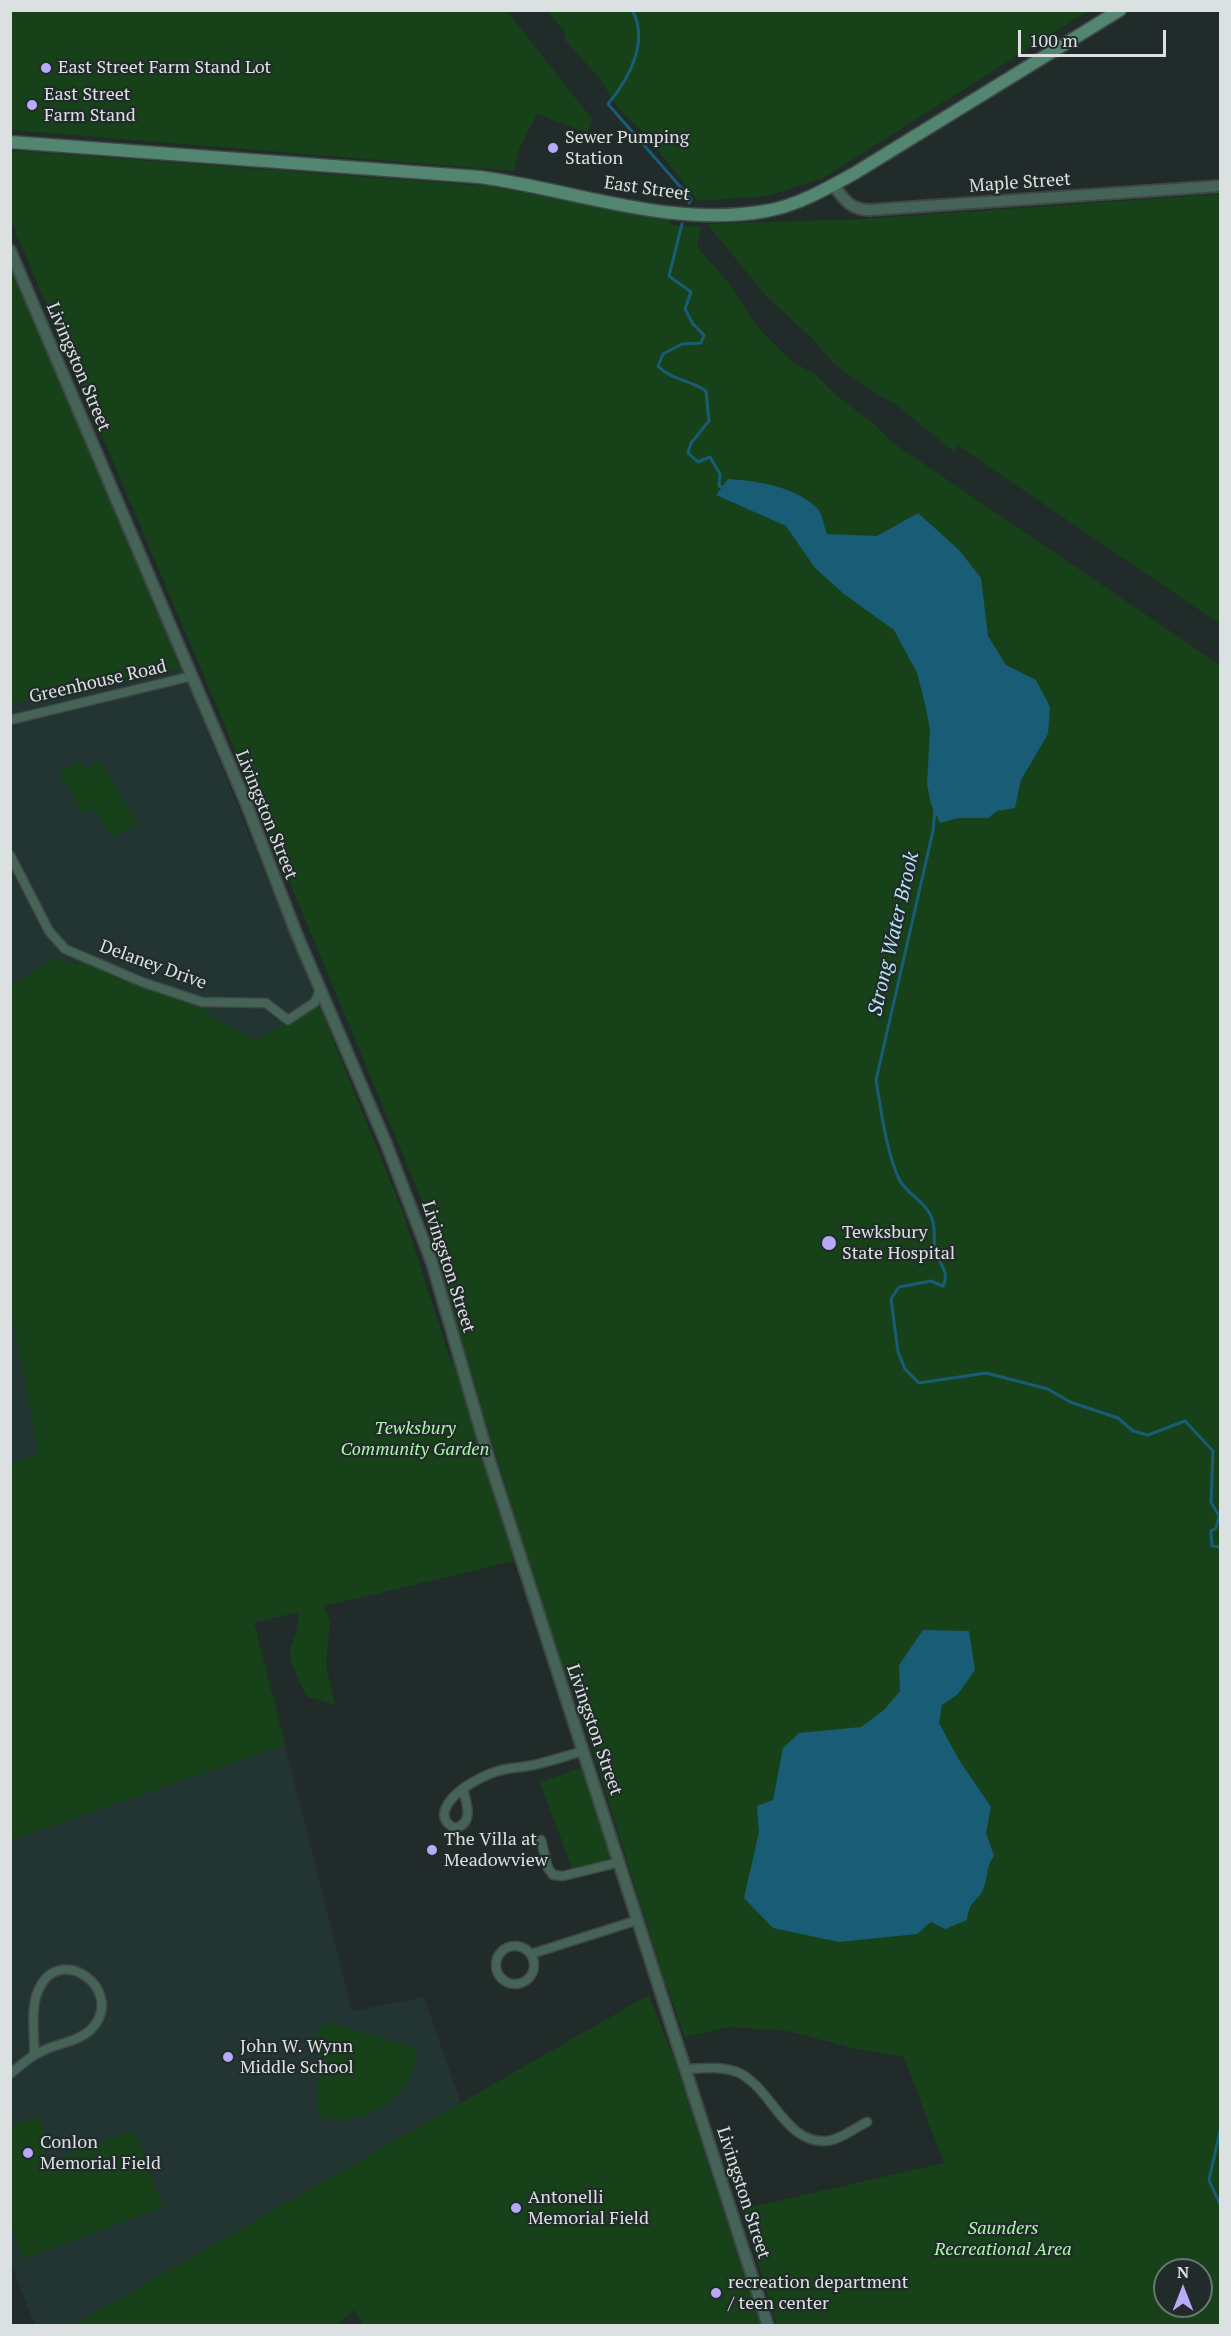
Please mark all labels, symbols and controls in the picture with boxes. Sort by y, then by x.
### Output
scale bar [1021,18,1170,56]
text: 100 m [1029,28,1078,52]
place label: East Street Farm Stand Lot [58,57,271,79]
marker: East Street Farm Stand Lot [39,61,53,75]
place label: East Street Farm Stand [44,84,136,127]
marker: East Street Farm Stand [25,98,39,112]
place label: Sewer Pumping Station [565,127,689,170]
marker: Sewer Pumping Station [546,141,560,155]
street label: Maple Street [968,169,1072,197]
street label: East Street [603,172,691,206]
street label: Livingston Street [41,299,115,435]
street label: Greenhouse Road [27,656,169,708]
street label: Livingston Street [230,747,302,883]
water label: Strong Water Brook [863,850,925,1018]
street label: Delaney Drive [97,936,209,994]
street label: Livingston Street [416,1198,480,1336]
place label: Tewksbury State Hospital [842,1222,955,1264]
marker: Tewksbury State Hospital [820,1234,838,1252]
park label: Tewksbury Community Garden [341,1418,489,1460]
street label: Livingston Street [561,1661,627,1799]
place label: The Villa at Meadowview [444,1829,548,1872]
marker: The Villa at Meadowview [425,1843,439,1857]
place label: John W. Wynn Middle School [240,2036,354,2078]
marker: John W. Wynn Middle School [221,2050,235,2064]
street label: Livingston Street [711,2124,775,2262]
place label: Conlon Memorial Field [40,2132,161,2174]
marker: Conlon Memorial Field [21,2146,35,2160]
place label: Antonelli Memorial Field [528,2187,649,2230]
marker: Antonelli Memorial Field [509,2201,523,2215]
park label: Saunders Recreational Area [934,2218,1072,2260]
north arrow [1153,2258,1213,2318]
text: N [1177,2261,1189,2283]
place label: recreation department / teen center [728,2272,908,2314]
marker: recreation department / teen center [709,2286,723,2300]

